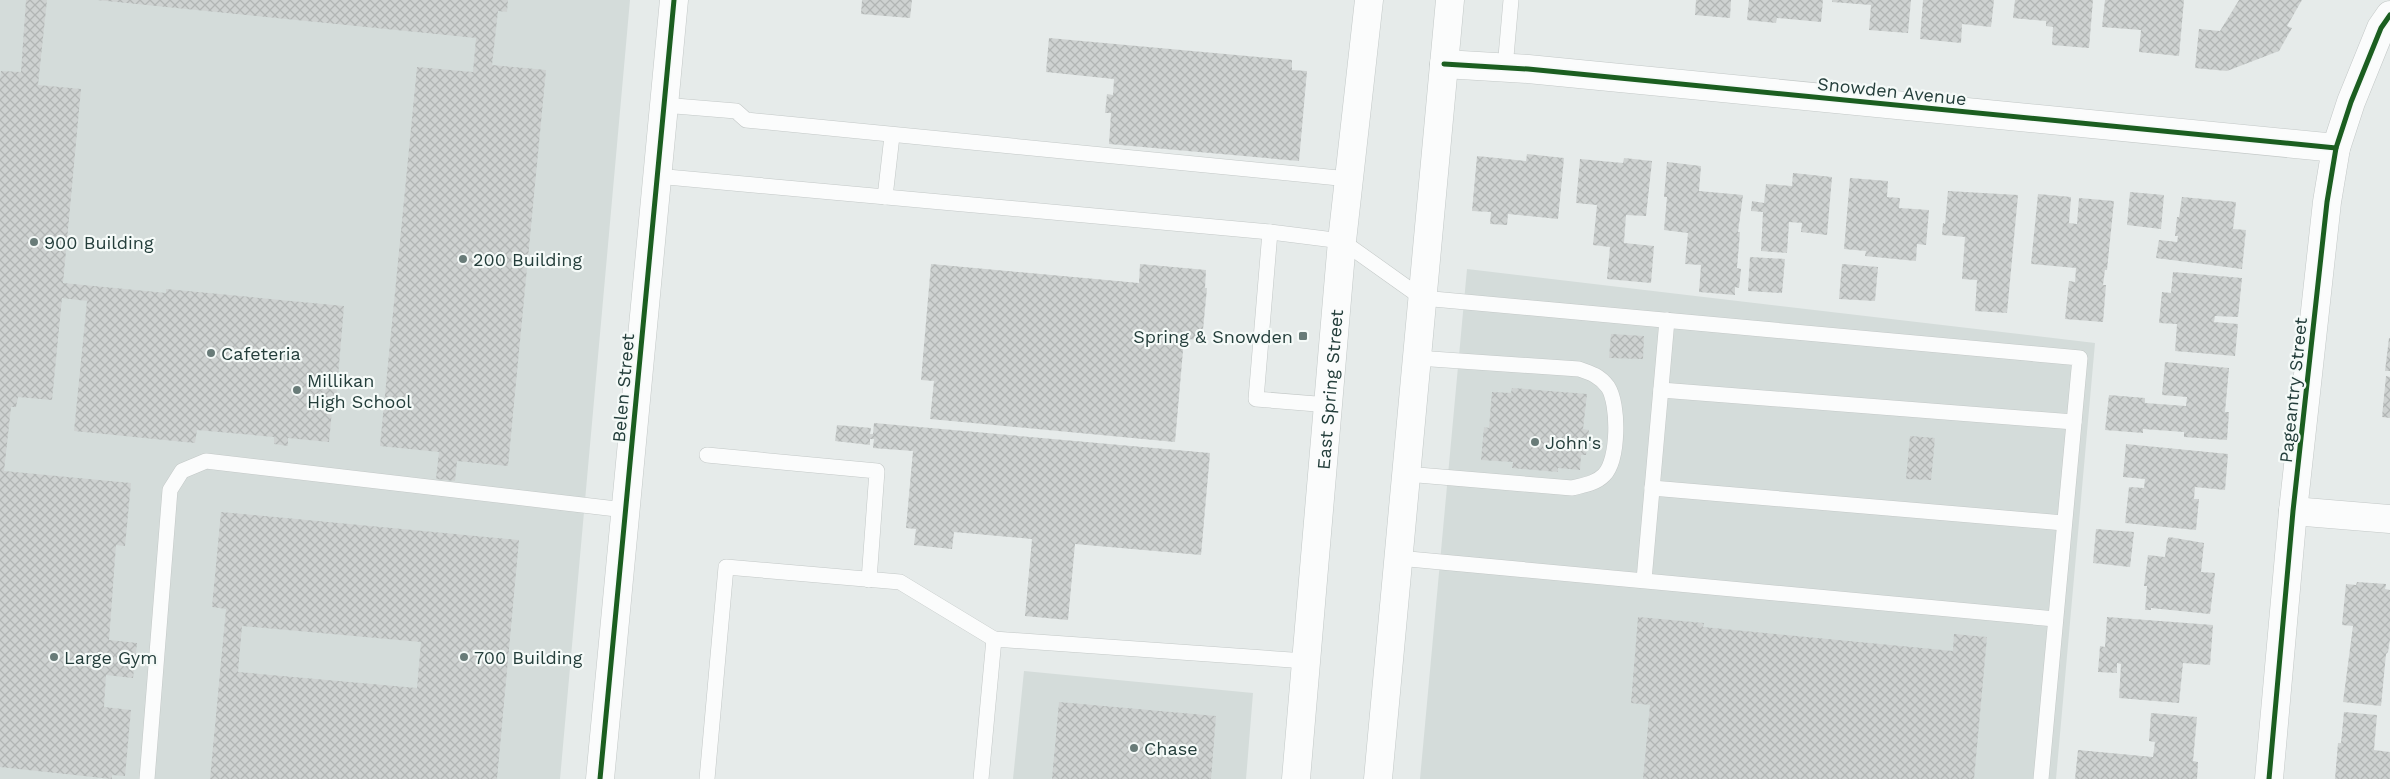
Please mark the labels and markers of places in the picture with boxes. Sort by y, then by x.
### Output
place label: 900 Building [44,232,154,253]
marker: 900 Building [28,236,40,248]
place label: 200 Building [473,249,582,270]
marker: 200 Building [457,253,469,265]
place label: Spring & Snowden [1133,326,1293,347]
marker: Spring & Snowden [1297,330,1309,342]
place label: Cafeteria [221,343,301,364]
marker: Cafeteria [205,347,217,359]
place label: Millikan High School [307,370,412,412]
marker: Millikan High School [291,384,303,396]
place label: John's [1545,432,1601,453]
marker: John's [1529,436,1541,448]
place label: Large Gym [64,647,157,668]
place label: 700 Building [474,647,583,668]
marker: Large Gym [48,651,60,663]
marker: 700 Building [458,651,470,663]
place label: Chase [1144,738,1198,759]
marker: Chase [1128,742,1140,754]

